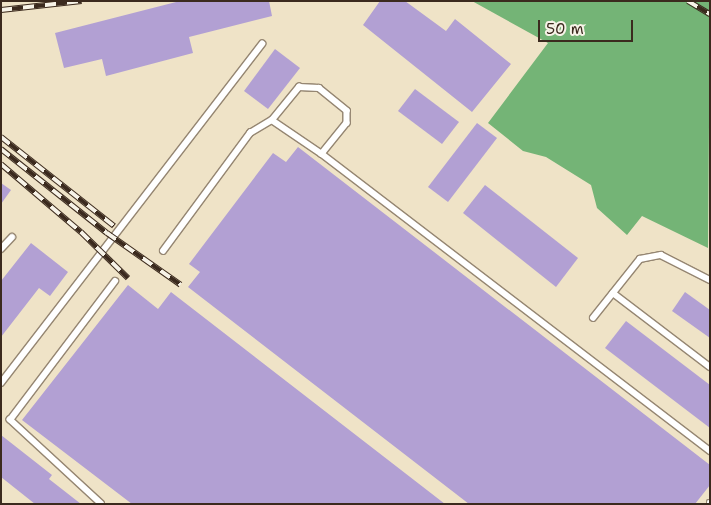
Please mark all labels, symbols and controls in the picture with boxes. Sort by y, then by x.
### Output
scale bar [541,10,636,42]
text: 50 m [546,19,584,39]

